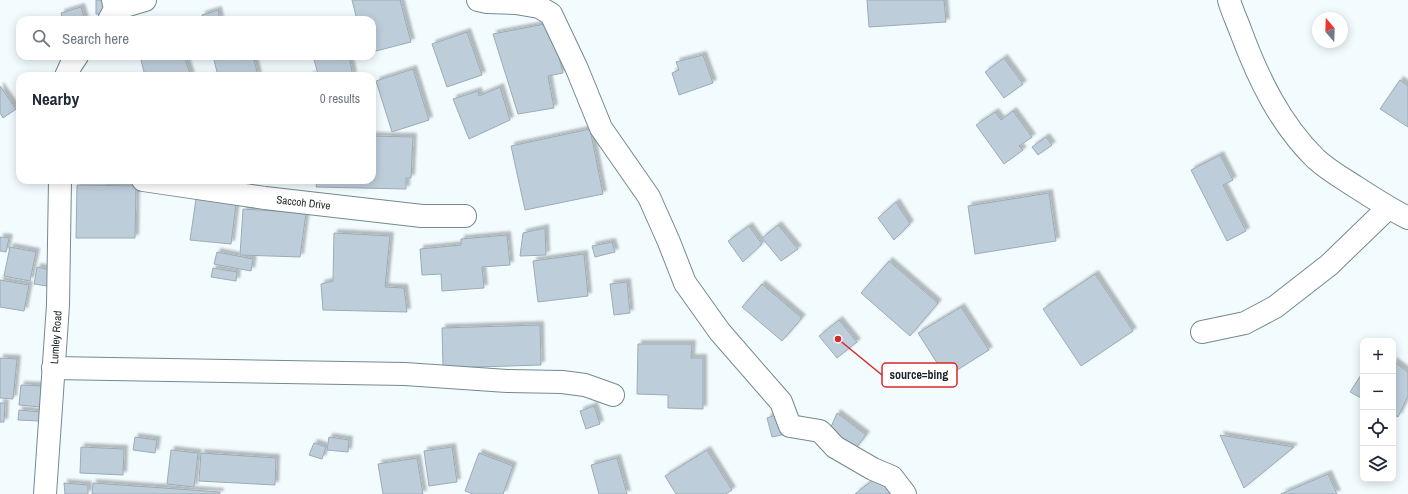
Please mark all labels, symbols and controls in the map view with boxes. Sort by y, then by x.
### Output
north arrow [1312,12,1348,48]
search box [16,16,376,60]
icon: search [30,27,52,49]
text: Search here [62,28,129,49]
text: Nearby [32,87,79,110]
text: 0 results [320,90,360,107]
street label: Saccoh Drive [276,192,331,212]
street label: Lumley Road [47,310,65,364]
map controls [1360,338,1396,482]
button: + [1360,338,1396,374]
callout: source=bing [882,363,957,387]
text: source=bing [890,367,948,383]
button: − [1360,374,1396,410]
button: locate [1360,410,1396,446]
button: layers [1360,446,1396,482]

